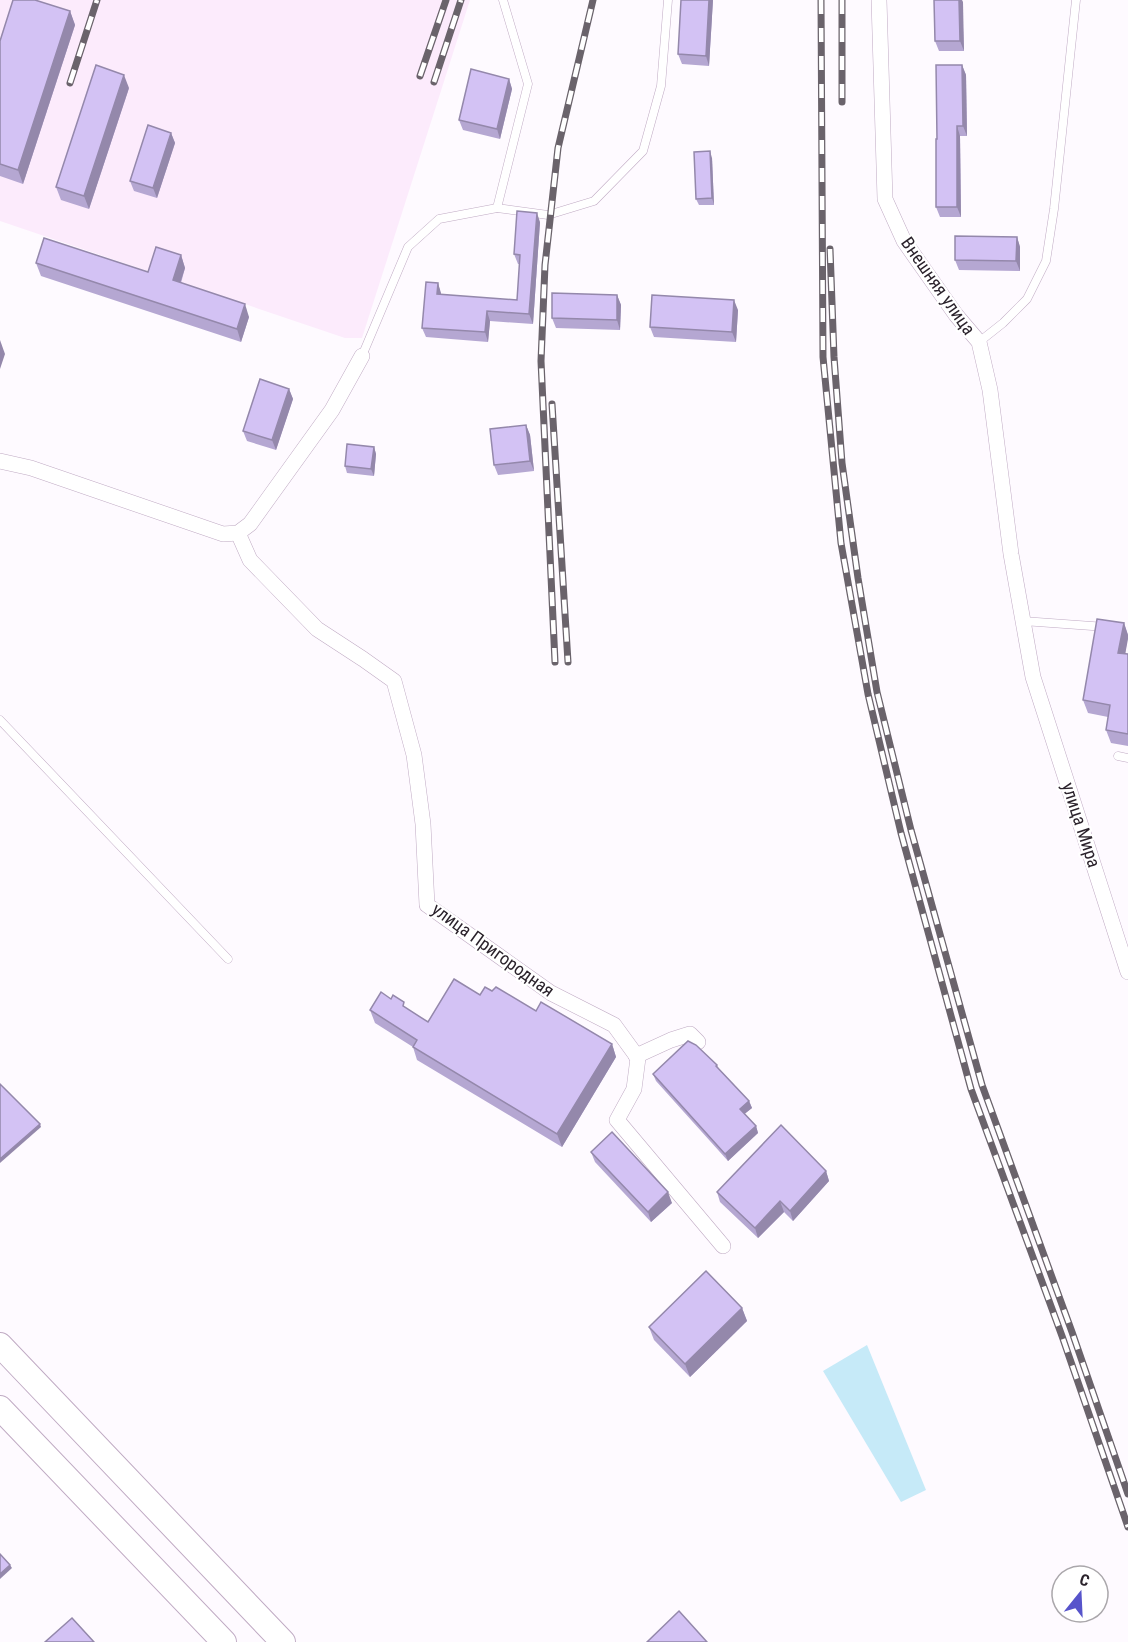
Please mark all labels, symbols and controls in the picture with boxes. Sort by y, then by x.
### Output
street label: Внешняя улица [897,233,980,339]
street label: улица Мира [1058,780,1105,870]
street label: улица Пригородная [428,898,558,1001]
north arrow [1050,1564,1110,1624]
text: С [1077,1570,1092,1591]

